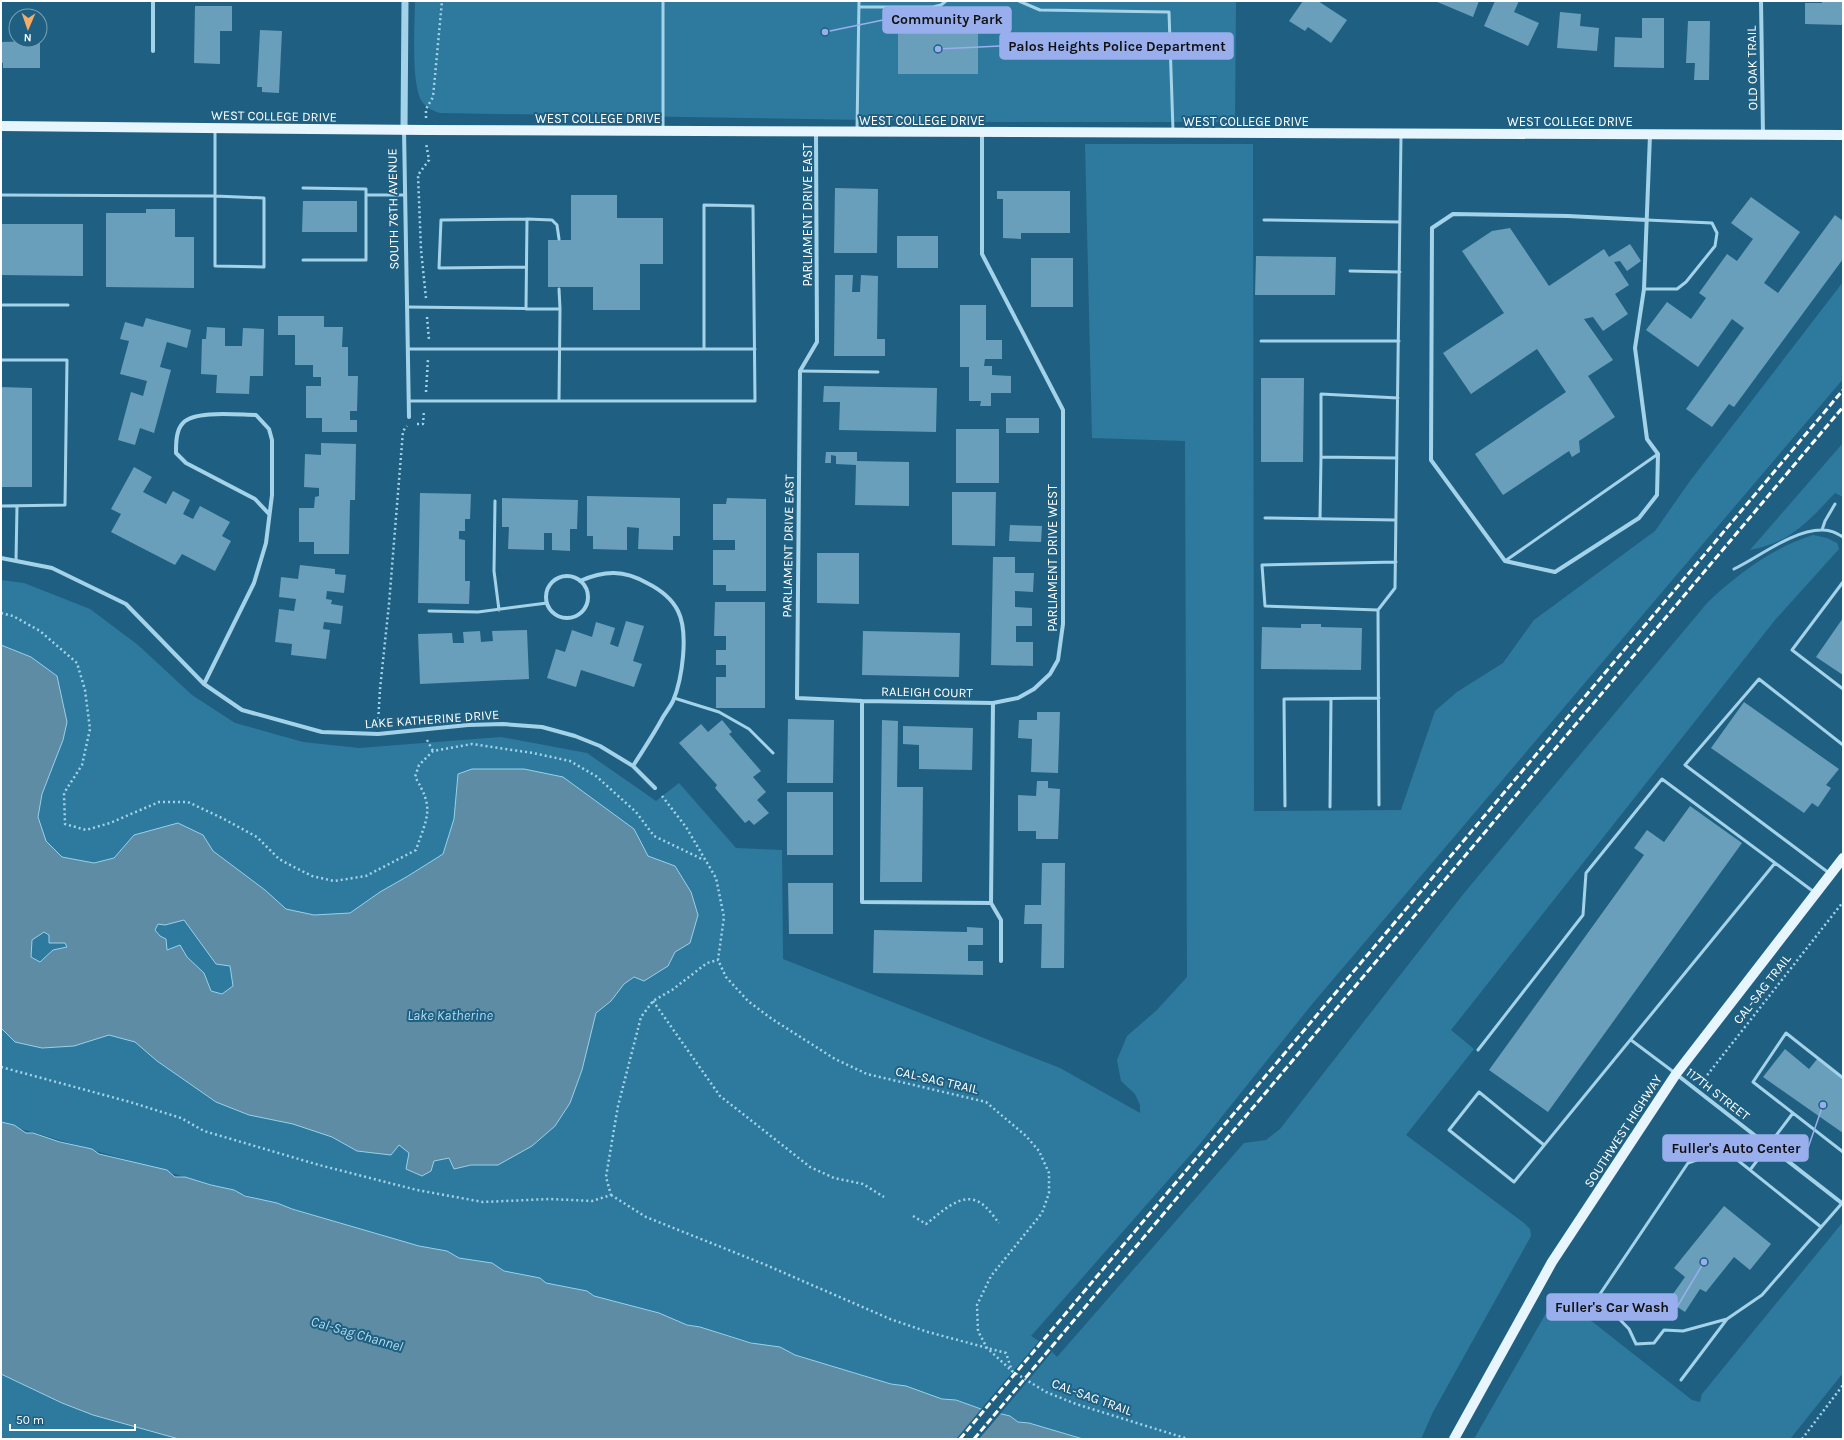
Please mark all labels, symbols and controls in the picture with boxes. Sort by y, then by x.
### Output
callout: Community Park [883,7,1011,33]
north arrow [8,8,48,48]
text: Community Park [891,11,1004,28]
street label: OLD OAK TRAIL [1744,26,1760,110]
text: N [23,31,32,44]
callout: Palos Heights Police Department [1000,33,1233,59]
text: Palos Heights Police Department [1008,38,1226,55]
street label: WEST COLLEGE DRIVE [211,107,337,125]
street label: WEST COLLEGE DRIVE [535,111,661,126]
street label: WEST COLLEGE DRIVE [859,113,985,128]
street label: WEST COLLEGE DRIVE [1183,114,1309,129]
street label: WEST COLLEGE DRIVE [1507,114,1633,129]
street label: PARLIAMENT DRIVE EAST [800,143,815,287]
street label: SOUTH 76TH AVENUE [384,148,402,270]
street label: PARLIAMENT DRIVE EAST [779,474,797,618]
street label: PARLIAMENT DRIVE WEST [1045,484,1060,632]
street label: RALEIGH COURT [881,684,974,700]
street label: LAKE KATHERINE DRIVE [364,707,500,731]
street label: CAL-SAG TRAIL [1730,951,1794,1027]
water label: Lake Katherine [407,1007,493,1024]
street label: CAL-SAG TRAIL [894,1063,980,1097]
street label: 117TH STREET [1683,1065,1753,1124]
street label: SOUTHWEST HIGHWAY [1581,1072,1665,1190]
callout: Fuller's Auto Center [1663,1135,1808,1161]
text: Fuller's Auto Center [1672,1140,1801,1157]
callout: Fuller's Car Wash [1547,1294,1677,1320]
text: Fuller's Car Wash [1555,1299,1669,1316]
water label: Cal-Sag Channel [309,1313,406,1355]
street label: CAL-SAG TRAIL [1050,1376,1134,1418]
scale bar [10,1406,135,1432]
text: 50 m [16,1413,44,1427]

